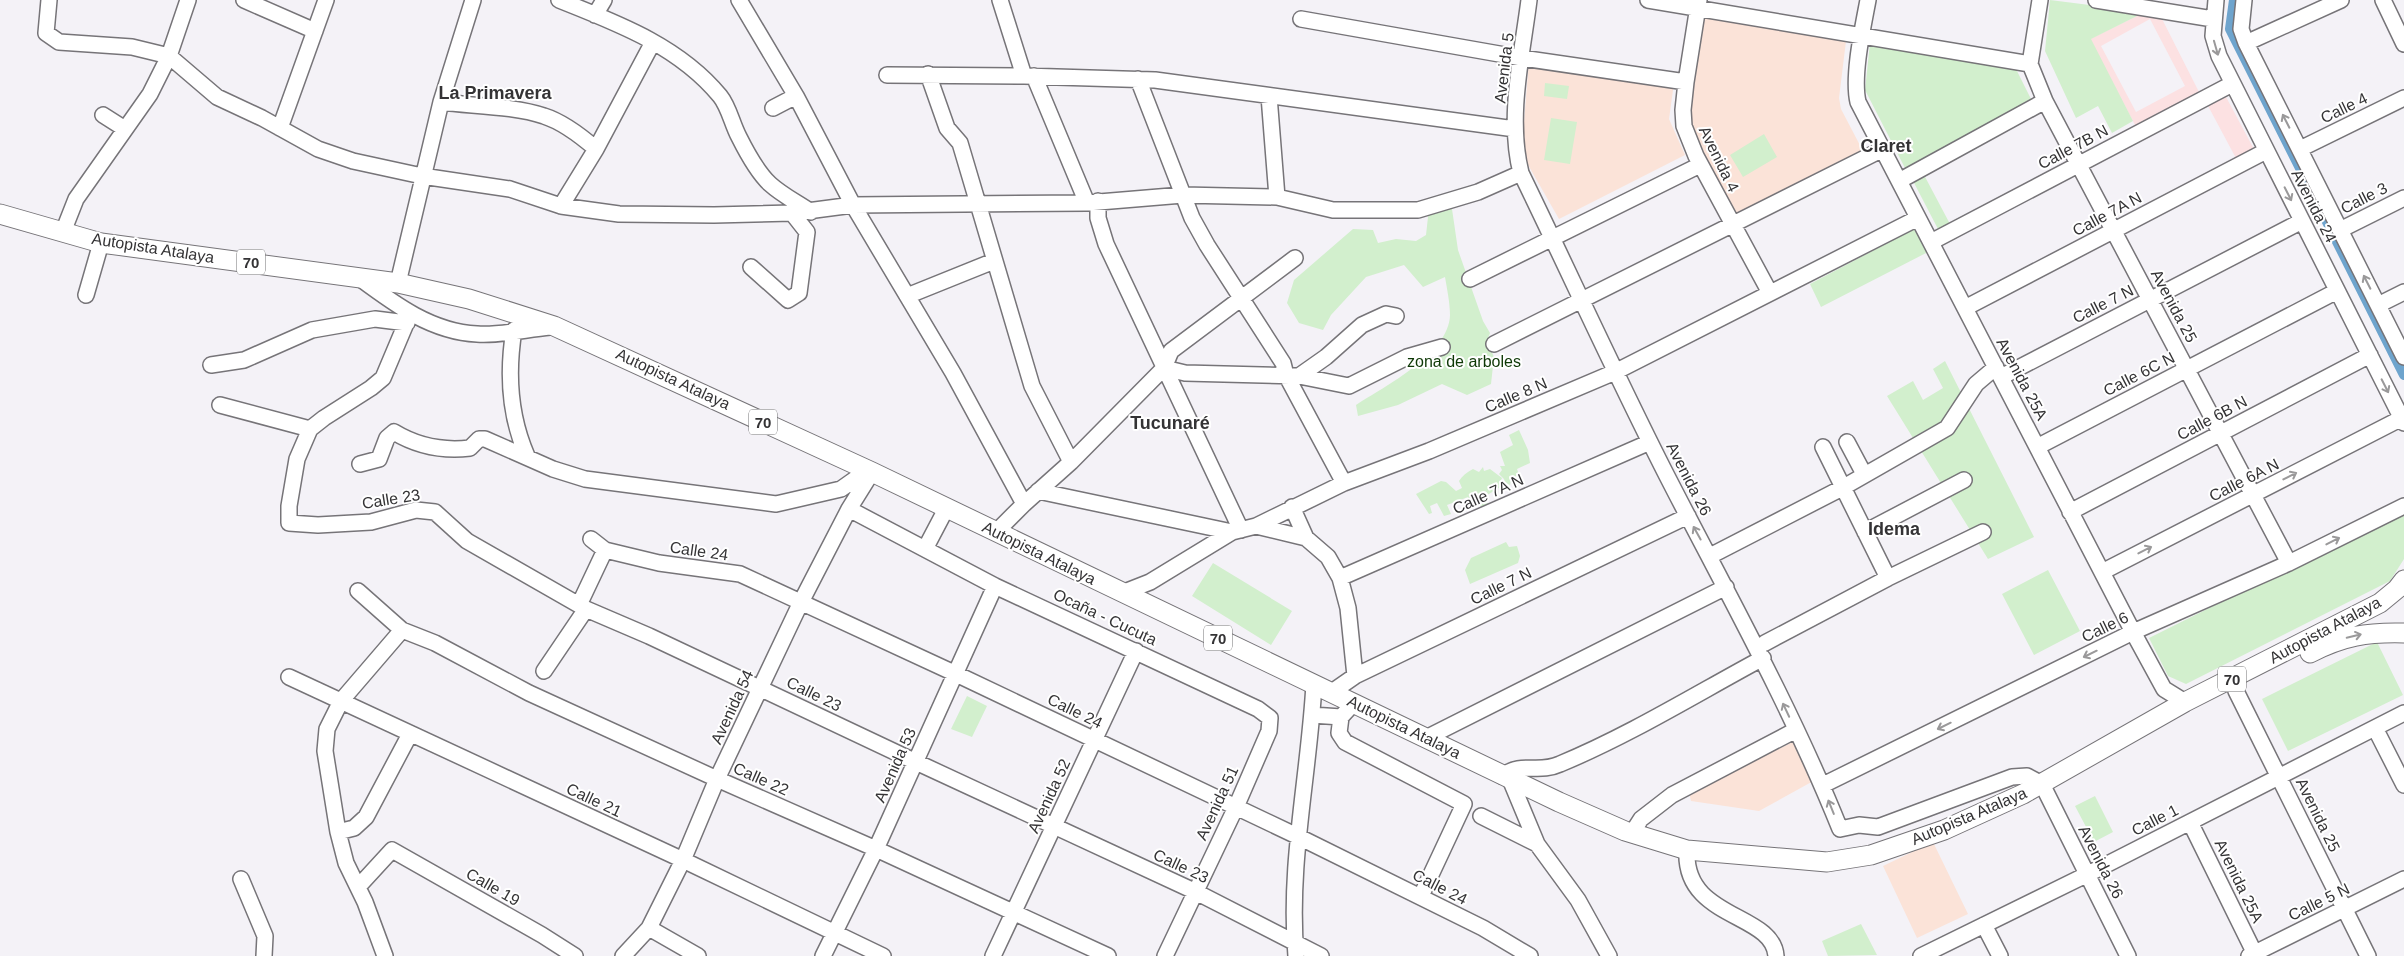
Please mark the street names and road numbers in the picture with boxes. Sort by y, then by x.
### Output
street label: Avenida 5 [1491,32,1517,104]
street label: Calle 4 [2318,89,2370,127]
street label: Calle 7B N [2035,122,2111,172]
street label: Avenida 4 [1696,123,1742,195]
street label: Avenida 24 [2288,167,2340,245]
street label: Calle 3 [2338,179,2390,217]
street label: Calle 7A N [2070,189,2144,239]
street label: Autopista Atalaya [91,230,215,266]
road number: 70 [237,250,265,274]
street label: Avenida 25 [2148,267,2200,345]
street label: Calle 7 N [2070,281,2136,327]
street label: Avenida 25A [1993,335,2051,423]
street label: Autopista Atalaya [613,345,733,413]
street label: Calle 6C N [2101,349,2177,399]
street label: Calle 8 N [1482,374,1550,416]
street label: Calle 6B N [2174,393,2250,443]
road number: 70 [749,410,777,434]
street label: Avenida 26 [1663,440,1715,518]
street label: Calle 6A N [2206,455,2282,505]
street label: Calle 7A N [1450,471,1526,517]
street label: Calle 23 [361,486,421,512]
street label: Autopista Atalaya [980,518,1098,588]
street label: Calle 24 [669,538,729,564]
street label: Calle 7 N [1468,564,1534,608]
street label: Ocaña - Cucuta [1051,586,1159,648]
street label: Autopista Atalaya [2266,593,2384,667]
street label: Calle 6 [2079,608,2131,646]
road number: 70 [1204,626,1232,650]
road number: 70 [2218,666,2246,692]
street label: Avenida 54 [707,667,757,747]
street label: Calle 23 [784,673,844,715]
street label: Calle 24 [1045,690,1105,732]
street label: Autopista Atalaya [1345,692,1463,762]
street label: Avenida 53 [871,725,919,805]
street label: Avenida 52 [1024,756,1074,836]
street label: Calle 22 [731,759,791,799]
street label: Avenida 51 [1192,763,1242,843]
street label: Avenida 25 [2293,775,2343,855]
street label: Calle 21 [564,780,624,820]
street label: Autopista Atalaya [1909,784,2029,848]
street label: Calle 1 [2129,801,2181,839]
street label: Avenida 26 [2075,823,2127,901]
street label: Avenida 25A [2212,837,2267,926]
street label: Calle 23 [1151,846,1211,886]
street label: Calle 19 [463,865,523,909]
street label: Calle 24 [1410,866,1470,908]
street label: Calle 5 N [2286,880,2352,924]

